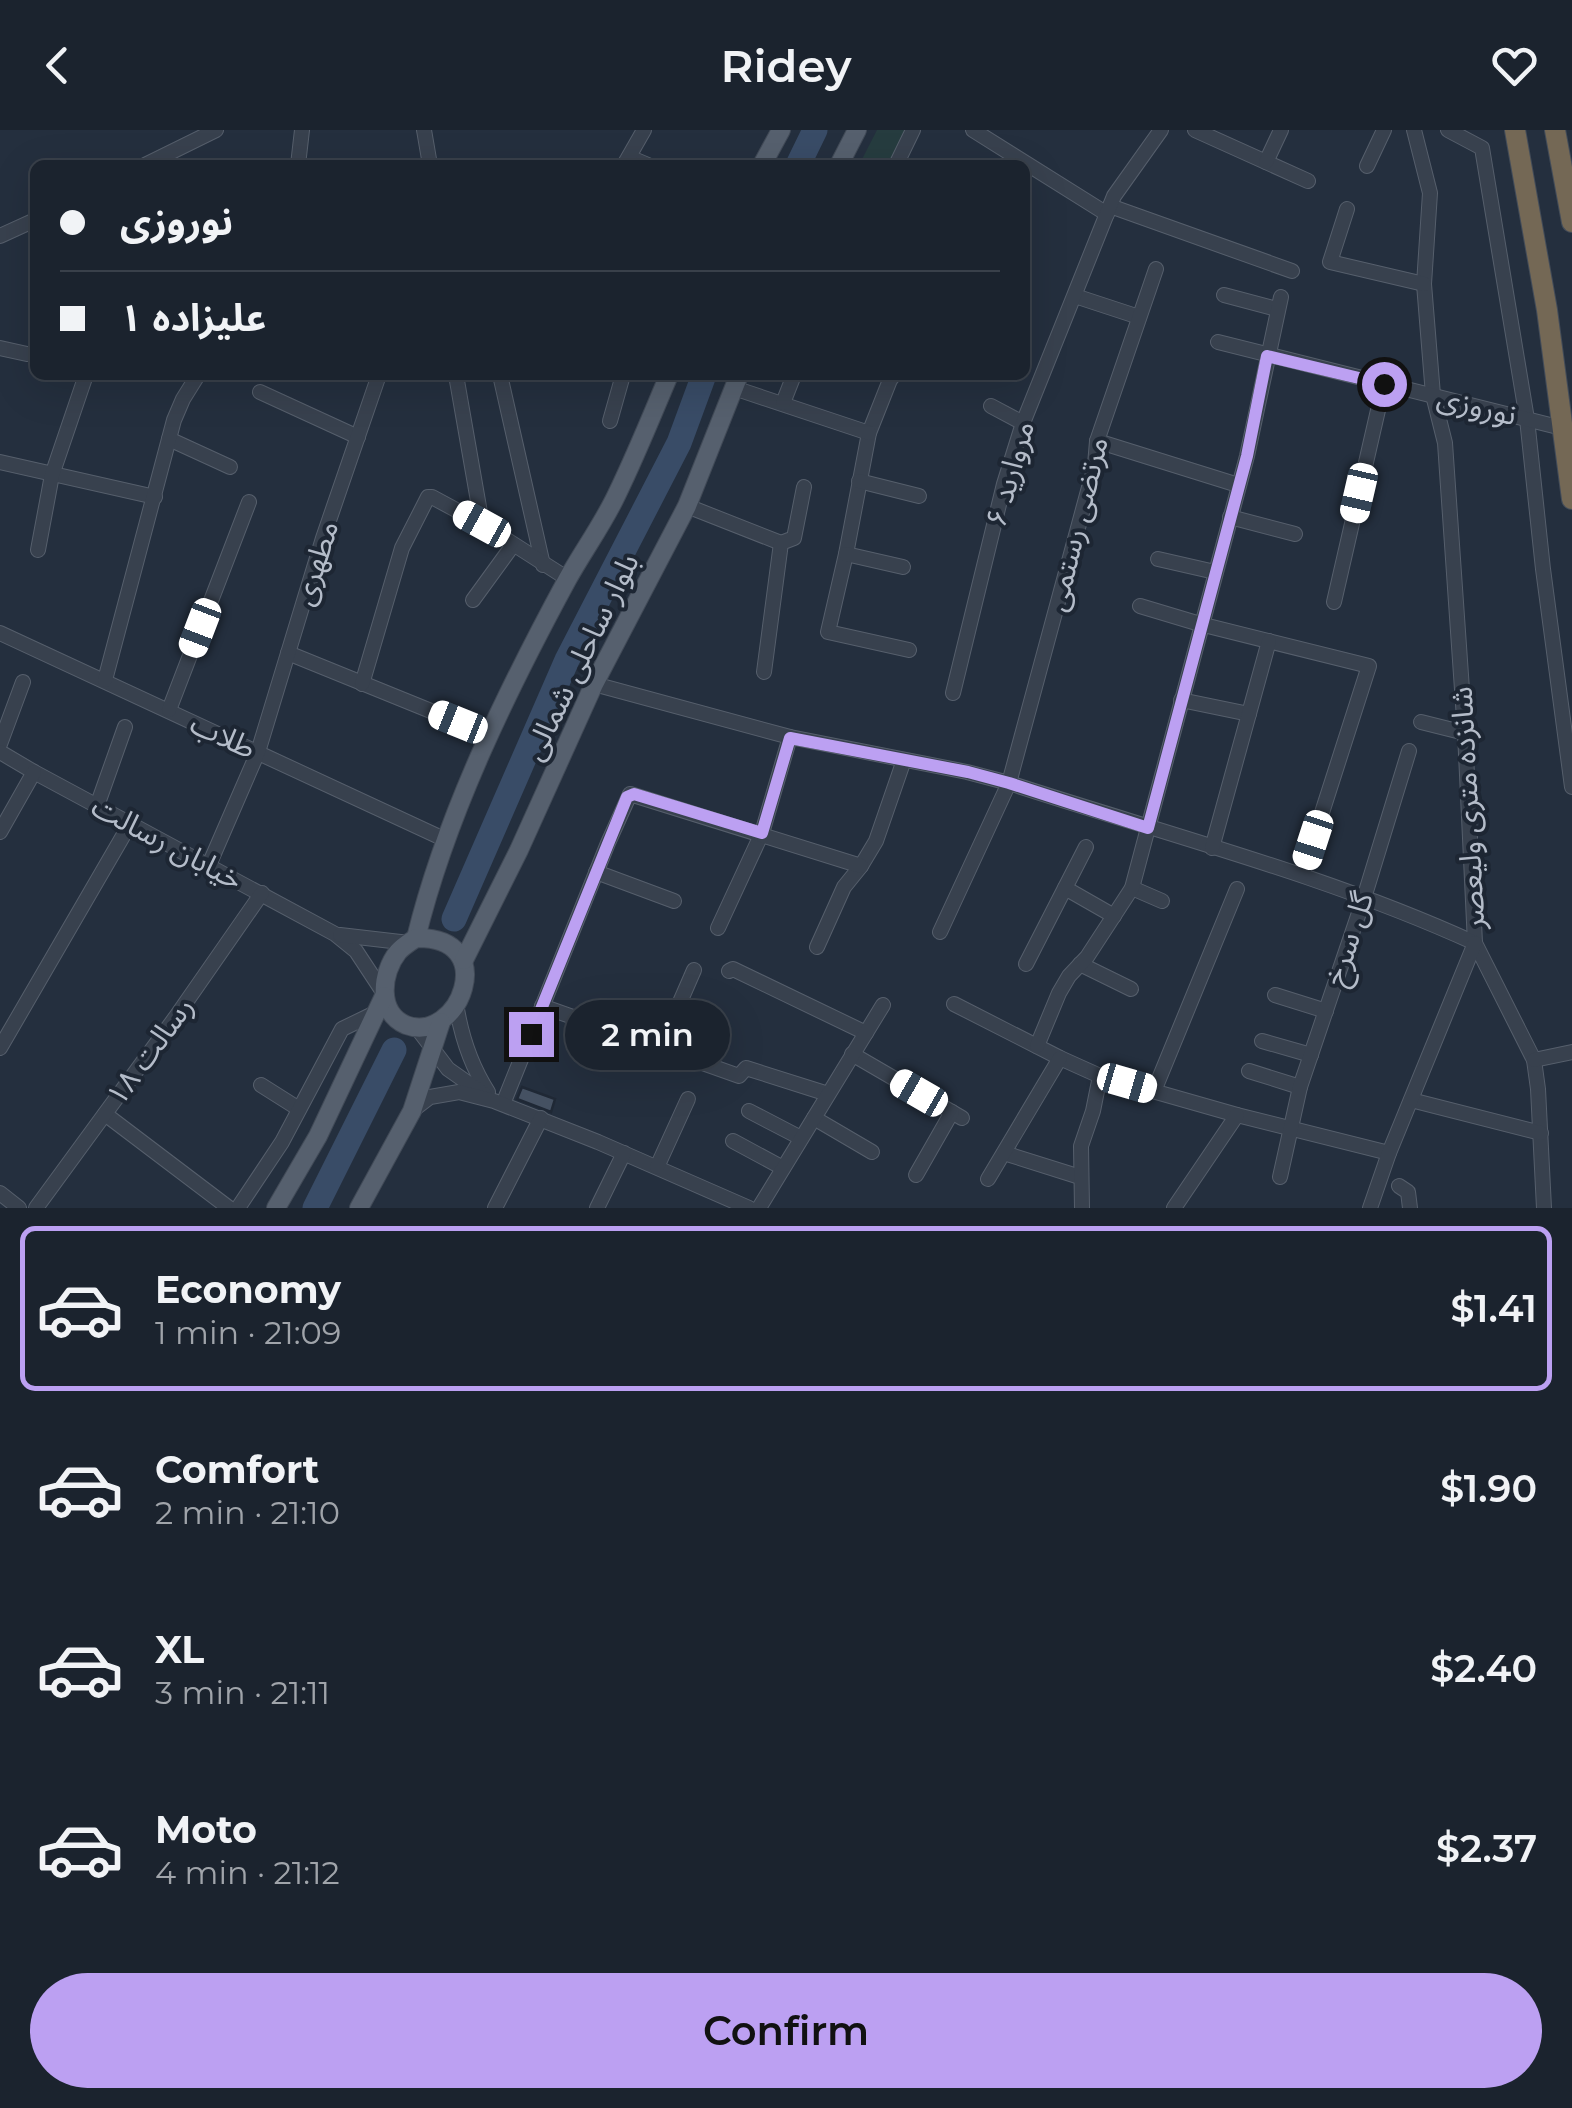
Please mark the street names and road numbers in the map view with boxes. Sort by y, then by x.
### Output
street label: نوروزی [1434,378,1521,433]
street label: مروارید ۶ [977,417,1042,531]
street label: مرتضی رستمی [1037,433,1116,615]
street label: مطهری [284,516,347,610]
street label: بلوار ساحلی شمالی [514,547,647,766]
street label: شانزده متری ولیعصر [1443,685,1492,932]
street label: طلاب [185,704,262,767]
street label: خیابان رسالت [85,787,249,898]
street label: گل سرخ [1316,887,1385,992]
street label: رسالت ۱۸ [98,989,201,1112]

